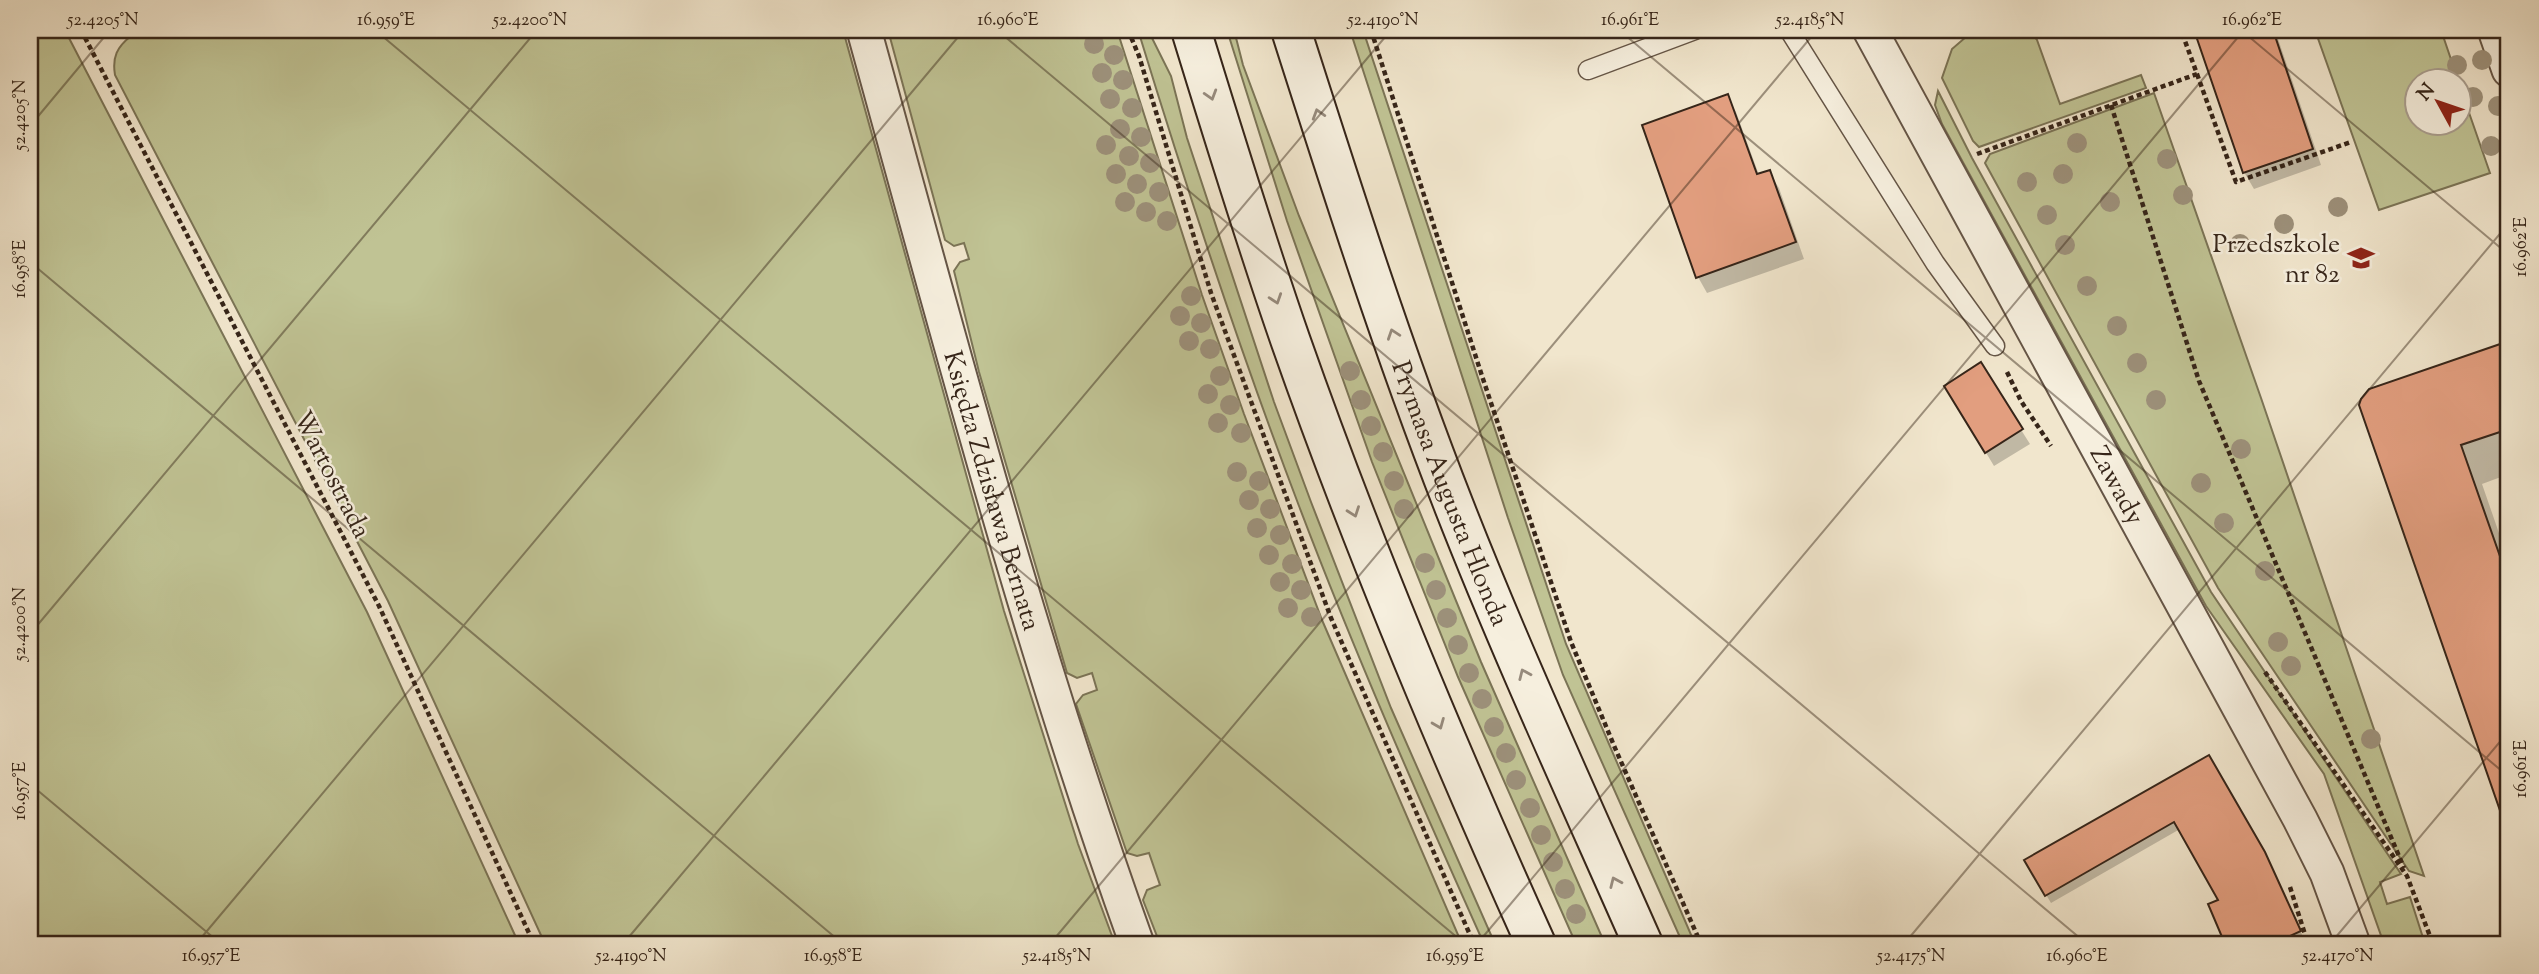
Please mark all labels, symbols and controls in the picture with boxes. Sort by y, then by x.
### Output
text: 52.4205°N [66,8,139,34]
text: 16.959°E [357,8,415,34]
text: 52.4200°N [492,8,567,34]
text: 16.960°E [977,8,1039,34]
text: 52.4190°N [1346,8,1419,34]
text: 16.961°E [1601,8,1659,34]
text: 52.4185°N [1775,8,1844,34]
text: 16.962°E [2222,8,2282,34]
north arrow [2402,66,2472,136]
text: N [2412,78,2442,107]
text: 52.4205°N [8,79,34,152]
one-way arrow [1203,89,1218,101]
one-way arrow [1311,108,1326,120]
text: 16.962°E [2509,217,2535,277]
place label: Przedszkole nr 82 [2212,227,2340,294]
text: 16.958°E [8,240,34,298]
school or university icon: Przedszkole nr 82 [2346,243,2376,273]
one-way arrow [1268,292,1282,304]
one-way arrow [1387,328,1401,340]
street label: Księdza Zdzisława Bernata [932,347,1049,635]
street label: Prymasa Augusta Hlonda [1381,356,1517,632]
street label: Wartostrada [283,405,379,545]
street label: Zawady [2079,440,2152,532]
one-way arrow [1346,506,1360,518]
text: 52.4200°N [8,587,34,662]
one-way arrow [1518,668,1532,681]
one-way arrow [1430,717,1444,729]
text: 16.961°E [2509,740,2535,798]
text: 16.957°E [8,762,34,820]
one-way arrow [1609,877,1623,889]
text: 16.957°E [182,944,240,970]
text: 52.4190°N [594,944,667,970]
text: 16.958°E [804,944,862,970]
text: 52.4185°N [1022,944,1091,970]
text: 16.959°E [1426,944,1484,970]
text: 52.4175°N [1876,944,1945,970]
text: 16.960°E [2046,944,2108,970]
text: 52.4170°N [2301,944,2374,970]

